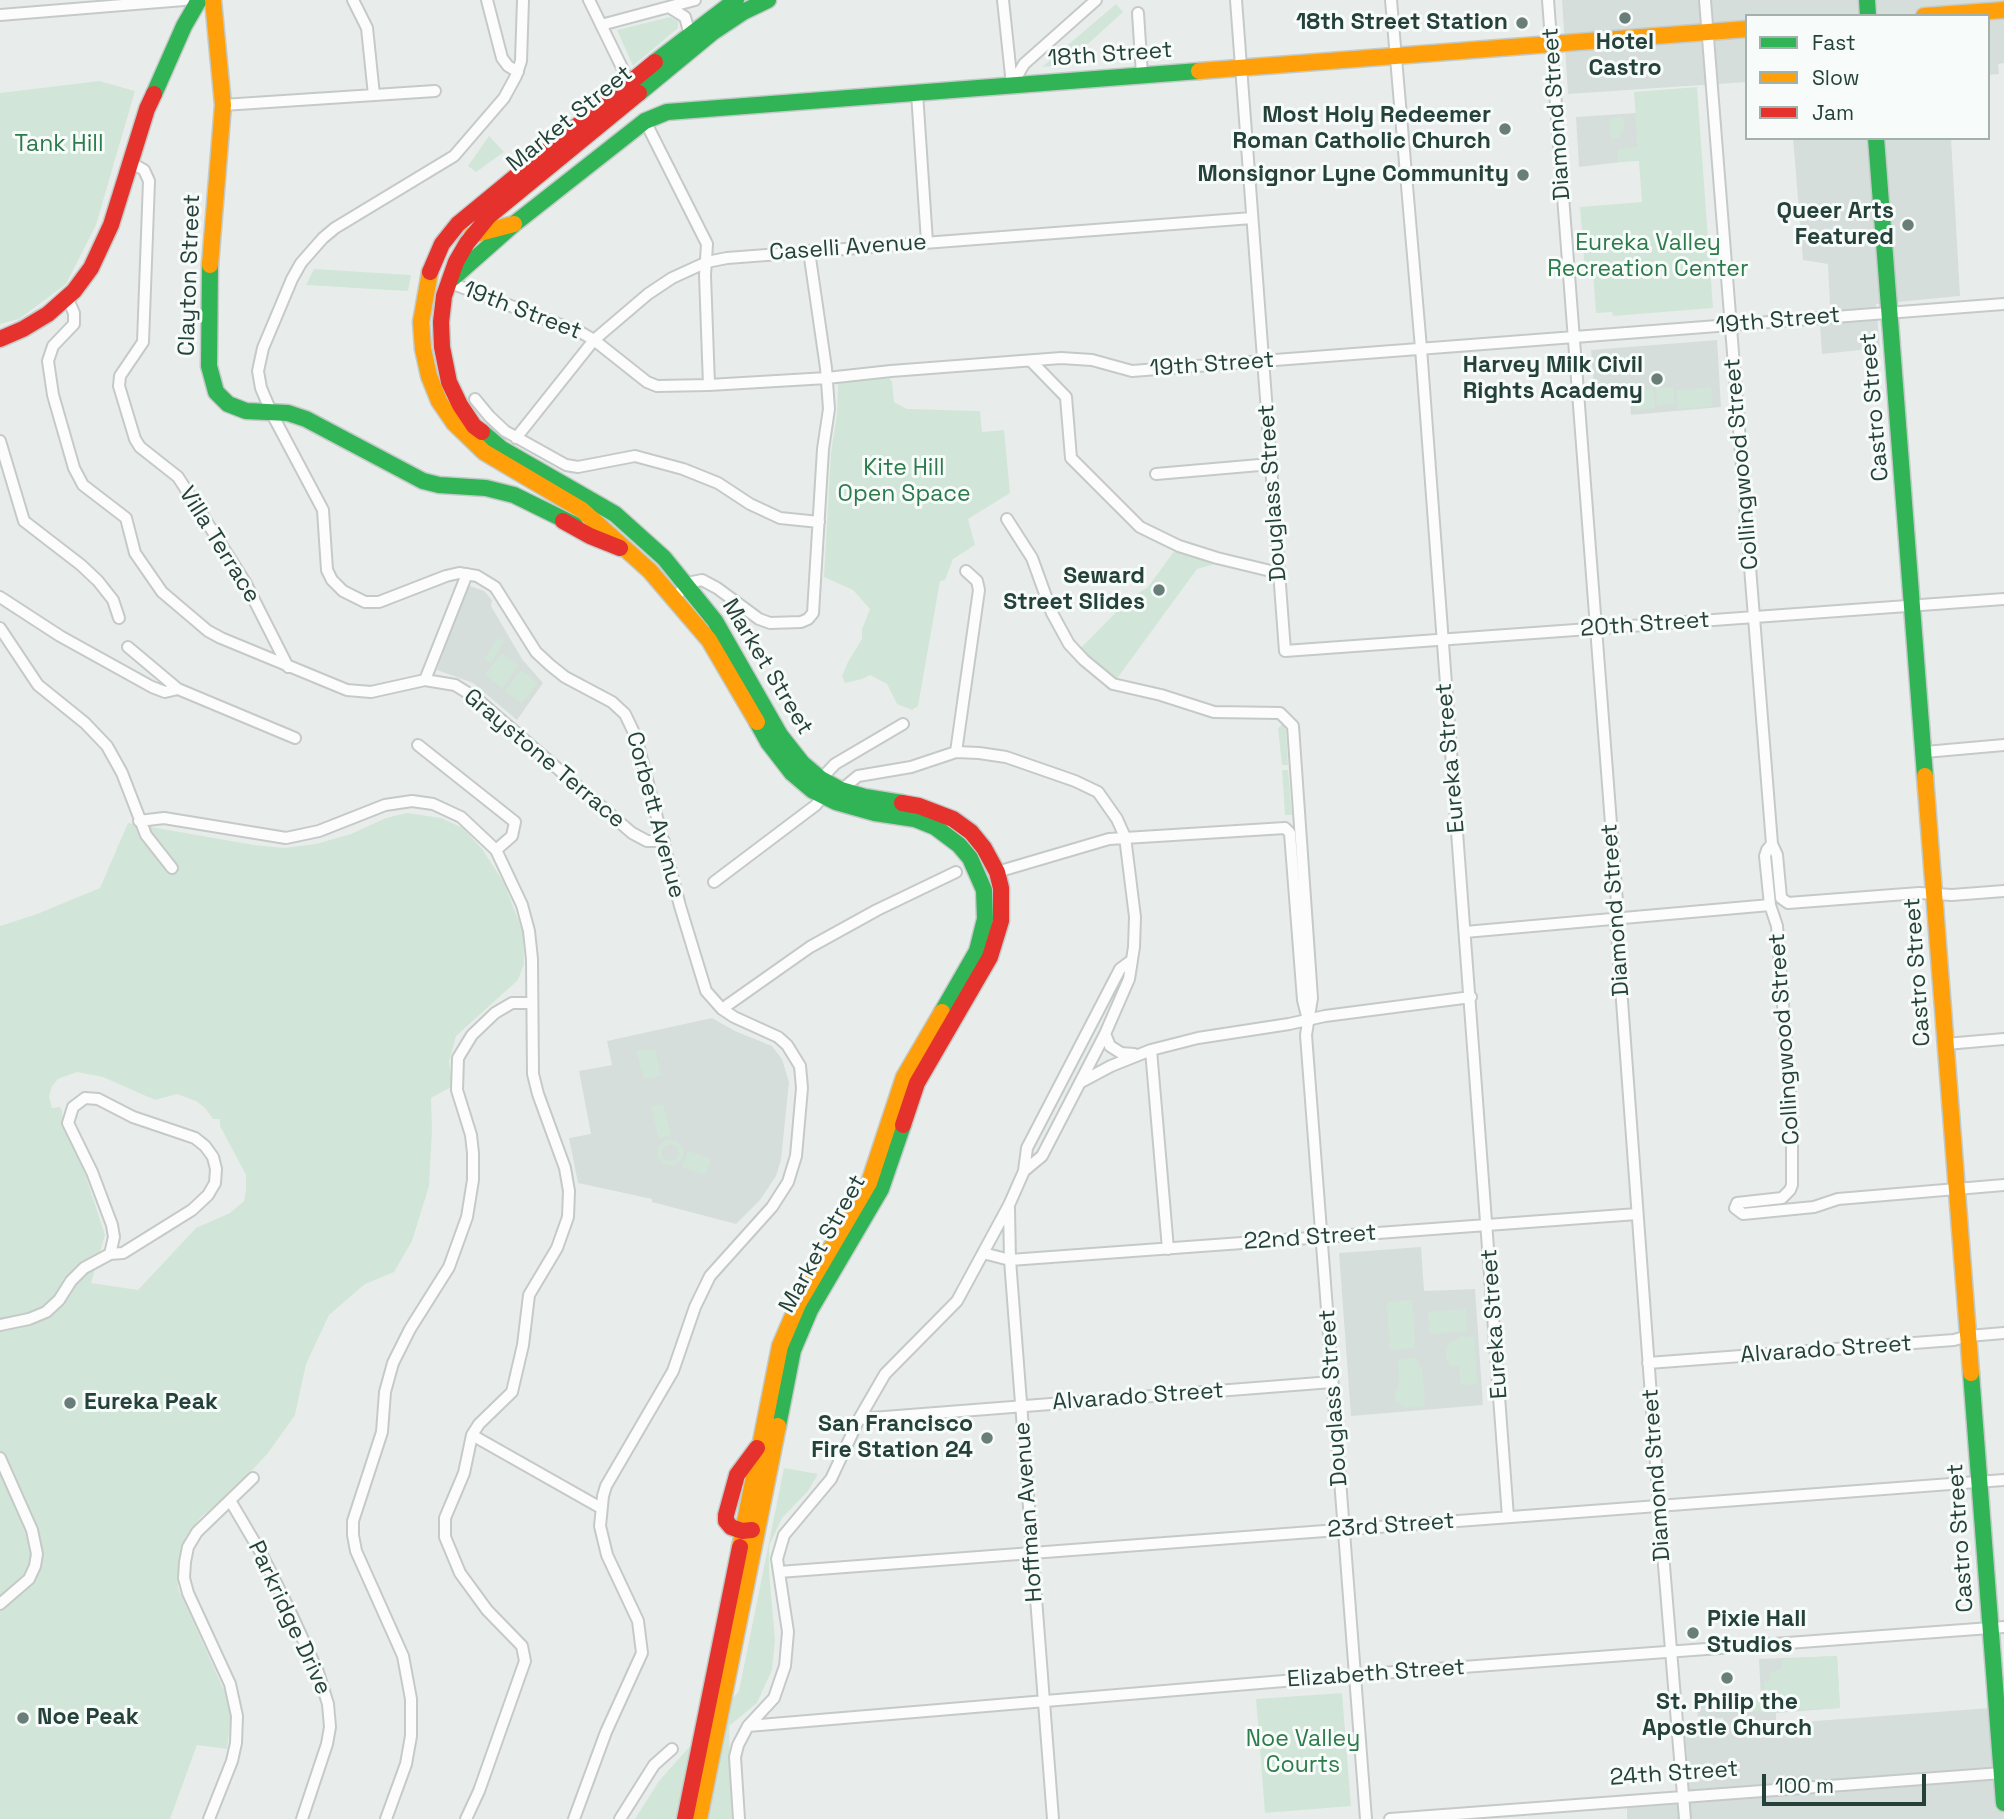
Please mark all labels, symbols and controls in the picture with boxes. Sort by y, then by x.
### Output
place label: 18th Street Station [1296,9,1508,37]
marker: Hotel Castro [1617,10,1633,26]
legend [1745,14,1990,140]
marker: 18th Street Station [1514,15,1530,31]
street label: Diamond Street [1537,27,1577,201]
place label: Hotel Castro [1588,29,1662,83]
text: Fast [1812,29,1856,56]
street label: 18th Street [1047,37,1173,73]
street label: Market Street [502,60,638,178]
text: Slow [1812,64,1860,91]
text: Jam [1812,99,1854,126]
place label: Most Holy Redeemer Roman Catholic Church [1233,102,1491,156]
marker: Most Holy Redeemer Roman Catholic Church [1497,121,1513,137]
park label: Tank Hill [14,131,104,159]
place label: Monsignor Lyne Community [1197,161,1509,189]
marker: Monsignor Lyne Community [1515,167,1531,183]
street label: Clayton Street [173,194,207,356]
place label: Queer Arts Featured [1777,198,1894,252]
marker: Queer Arts Featured [1900,217,1916,233]
street label: Caselli Avenue [768,229,928,267]
park label: Eureka Valley Recreation Center [1547,230,1749,284]
street label: 19th Street [459,276,585,346]
street label: 19th Street [1715,302,1841,340]
street label: Castro Street [1855,332,1895,482]
street label: 19th Street [1149,347,1275,383]
place label: Harvey Milk Civil Rights Academy [1463,352,1643,406]
street label: Collingwood Street [1719,357,1765,571]
marker: Harvey Milk Civil Rights Academy [1649,371,1665,387]
street label: Douglass Street [1253,403,1293,583]
park label: Kite Hill Open Space [837,455,971,509]
street label: Villa Terrace [172,482,266,608]
place label: Seward Street Slides [1003,563,1145,617]
marker: Seward Street Slides [1151,582,1167,598]
street label: Market Street [716,594,818,740]
street label: 20th Street [1579,607,1711,643]
street label: Eureka Street [1431,682,1471,834]
street label: Graystone Terrace [458,683,630,835]
street label: Corbett Avenue [620,729,690,901]
street label: Diamond Street [1596,823,1636,997]
street label: Castro Street [1899,897,1937,1047]
street label: Collingwood Street [1764,932,1806,1146]
street label: Market Street [774,1170,872,1318]
street label: 22nd Street [1243,1220,1377,1256]
street label: Eureka Street [1476,1248,1514,1400]
street label: Douglass Street [1314,1308,1354,1488]
street label: Alvarado Street [1739,1330,1913,1370]
street label: Alvarado Street [1051,1377,1225,1417]
street label: Diamond Street [1637,1388,1677,1562]
place label: Eureka Peak [84,1389,218,1417]
marker: Eureka Peak [62,1395,78,1411]
place label: San Francisco Fire Station 24 [811,1411,973,1465]
street label: Hoffman Avenue [1009,1421,1049,1603]
marker: San Francisco Fire Station 24 [979,1430,995,1446]
street label: Castro Street [1942,1463,1980,1613]
street label: 23rd Street [1327,1508,1455,1544]
street label: Parkridge Drive [241,1537,337,1699]
place label: Pixie Hall Studios [1707,1606,1806,1660]
marker: Pixie Hall Studios [1685,1625,1701,1641]
street label: Elizabeth Street [1286,1654,1466,1694]
marker: St. Philip the Apostle Church [1719,1670,1735,1686]
place label: St. Philip the Apostle Church [1642,1689,1812,1743]
place label: Noe Peak [37,1704,139,1732]
marker: Noe Peak [15,1710,31,1726]
park label: Noe Valley Courts [1246,1726,1360,1780]
street label: 24th Street [1609,1756,1739,1792]
scale bar [1766,1759,1930,1803]
text: 100 m [1775,1772,1834,1799]

